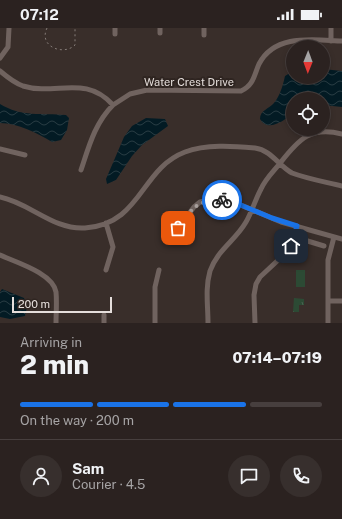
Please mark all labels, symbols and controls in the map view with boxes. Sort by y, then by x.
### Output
text: 07:12 [20,6,59,23]
north arrow [286,40,330,84]
map controls [286,40,330,136]
street label: Water Crest Drive [144,76,234,88]
button: locate [286,92,330,136]
courier [202,180,242,220]
icon: bike [211,189,233,211]
pin [161,211,195,245]
icon: bag [167,217,189,239]
pin [274,229,308,263]
icon: home [280,235,302,257]
scale bar [12,295,112,314]
text: 200 m [18,298,50,310]
text: Arriving in [20,335,82,350]
text: 2 min [20,349,89,380]
text: 07:14–07:19 [232,349,322,366]
text: On the way · 200 m [20,413,134,428]
button: person [20,455,62,497]
button: chat [228,455,270,497]
button: phone [280,455,322,497]
text: Sam [72,460,104,477]
text: Courier · 4.5 [72,477,145,492]

